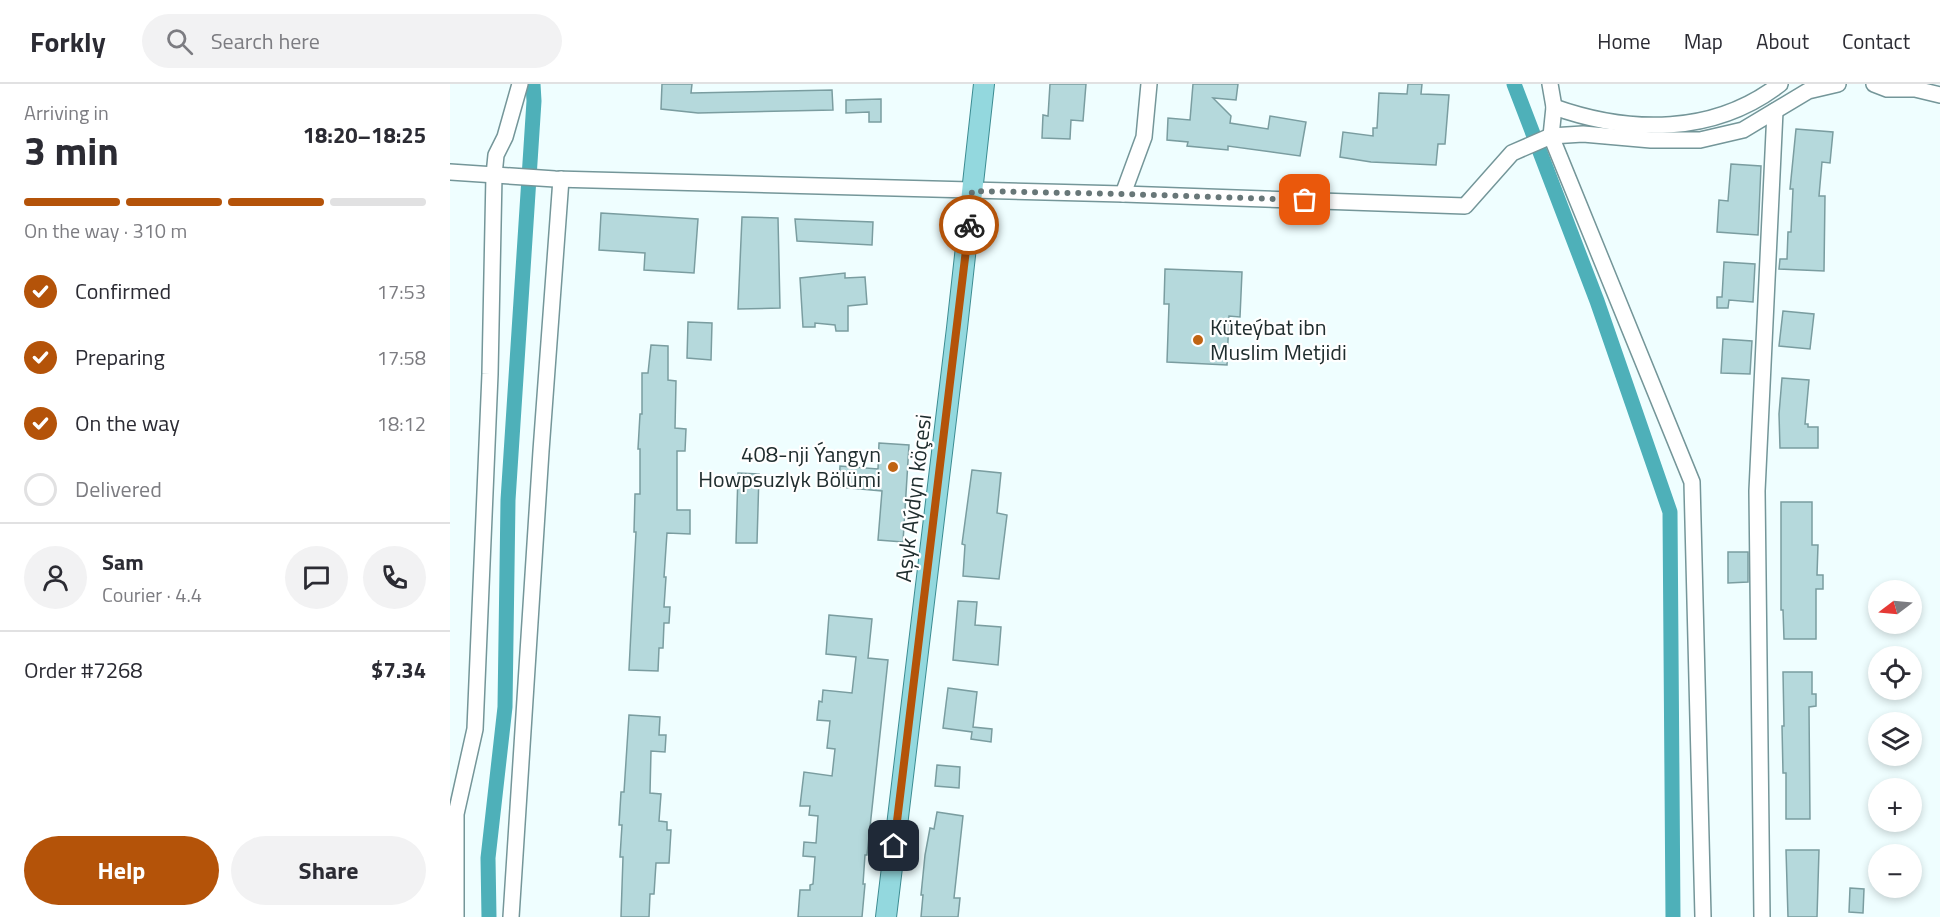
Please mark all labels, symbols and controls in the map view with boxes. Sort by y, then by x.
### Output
search box [142,14,562,68]
text: Forkly [30,20,106,63]
text: Search here [211,24,320,58]
icon: search [163,25,196,58]
text: Home [1597,25,1651,57]
text: Map [1684,25,1723,57]
text: About [1756,25,1809,57]
text: Contact [1842,25,1910,57]
text: Arriving in [24,97,109,128]
text: 18:20–18:25 [303,118,426,152]
text: 3 min [24,121,119,180]
pin [1279,174,1330,225]
icon: bag [1288,183,1321,216]
courier [939,195,999,255]
icon: bike [953,209,986,242]
text: On the way · 310 m [24,215,187,246]
text: Confirmed [75,274,171,308]
icon: check [24,275,57,308]
text: 17:53 [377,276,426,307]
place label: Küteýbat ibn Muslim Metjidi [1210,310,1347,369]
marker: Küteýbat ibn Muslim Metjidi [1191,333,1205,347]
text: Preparing [75,340,165,374]
icon: check [24,341,57,374]
text: 17:58 [377,342,426,373]
text: On the way [75,406,180,440]
icon: check [24,407,57,440]
text: 18:12 [377,408,426,439]
street label: Aşyk Aýdyn köçesi [886,412,940,584]
place label: 408-nji Ýangyn Howpsuzlyk Bölümi [698,437,881,496]
marker: 408-nji Ýangyn Howpsuzlyk Bölümi [886,460,900,474]
text: Delivered [75,472,162,506]
text: Sam [102,545,144,579]
button: person [24,546,87,609]
button: chat [285,546,348,609]
button: phone [363,546,426,609]
text: Courier · 4.4 [102,579,202,610]
north arrow [1868,580,1922,634]
map controls [1868,580,1922,898]
button: locate [1868,646,1922,700]
text: Order #7268 [24,653,143,687]
text: $7.34 [371,653,426,687]
button: layers [1868,712,1922,766]
button: + [1868,778,1922,832]
pin [868,820,919,871]
icon: home [877,829,910,862]
button: Help [24,836,219,905]
button: Share [231,836,426,905]
button: − [1868,844,1922,898]

